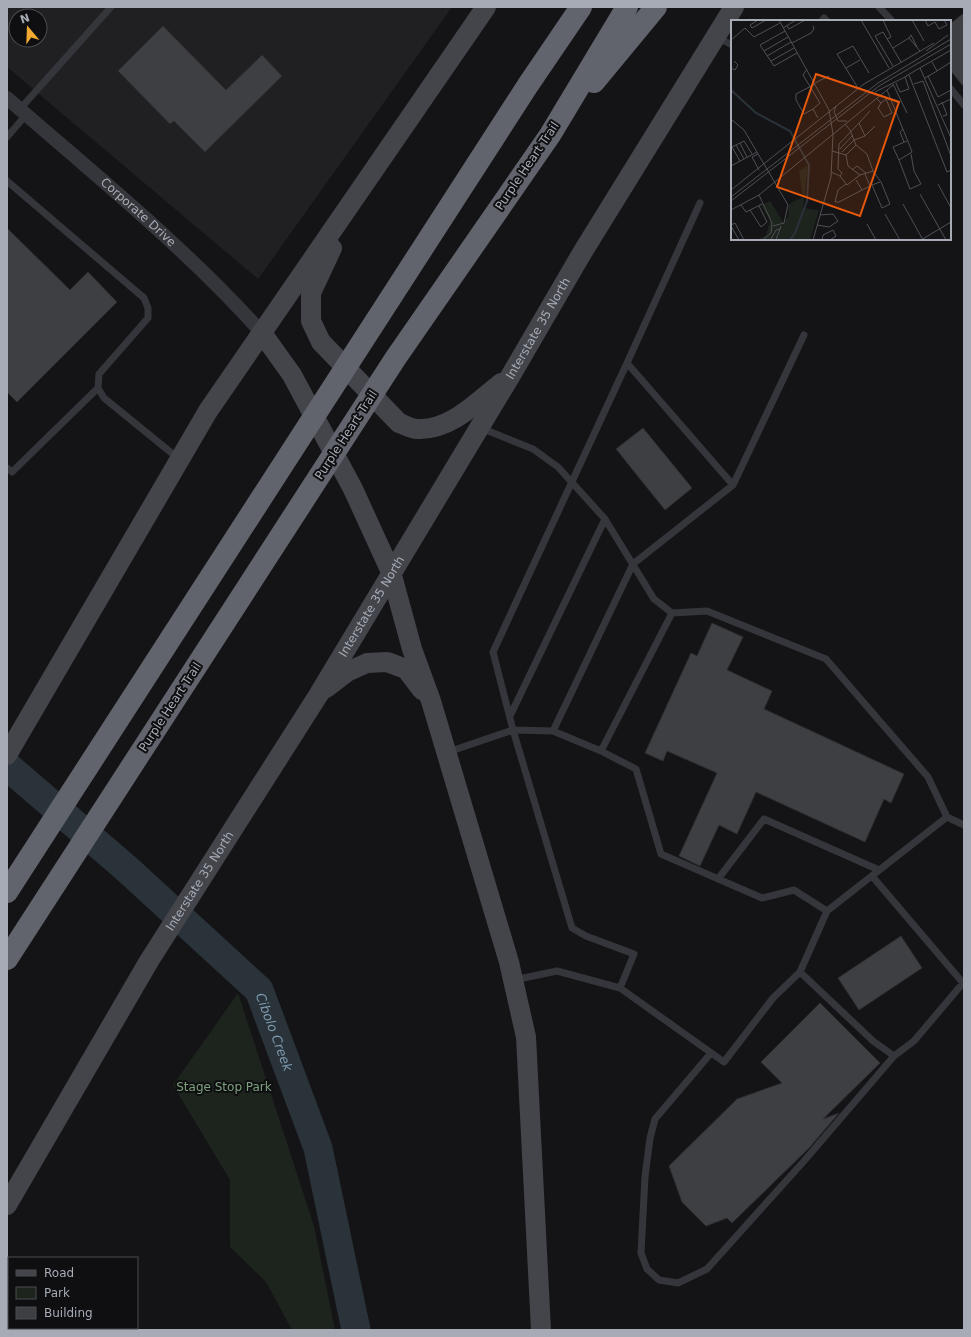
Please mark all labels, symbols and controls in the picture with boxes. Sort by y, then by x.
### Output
north arrow [8,8,48,48]
text: N [18,11,31,27]
inset map [731,20,951,240]
street label: Purple Heart Trail [492,119,562,213]
street label: Corporate Drive [98,175,179,249]
street label: Interstate 35 North [503,275,573,382]
street label: Purple Heart Trail [312,388,380,482]
street label: Interstate 35 North [336,554,407,659]
street label: Purple Heart Trail [136,660,204,754]
street label: Interstate 35 North [163,829,237,933]
water label: Cibolo Creek [253,991,296,1074]
park label: Stage Stop Park [176,1080,272,1094]
legend [8,1257,138,1329]
text: Road [44,1266,74,1280]
text: Park [44,1286,70,1300]
text: Building [44,1306,93,1320]

